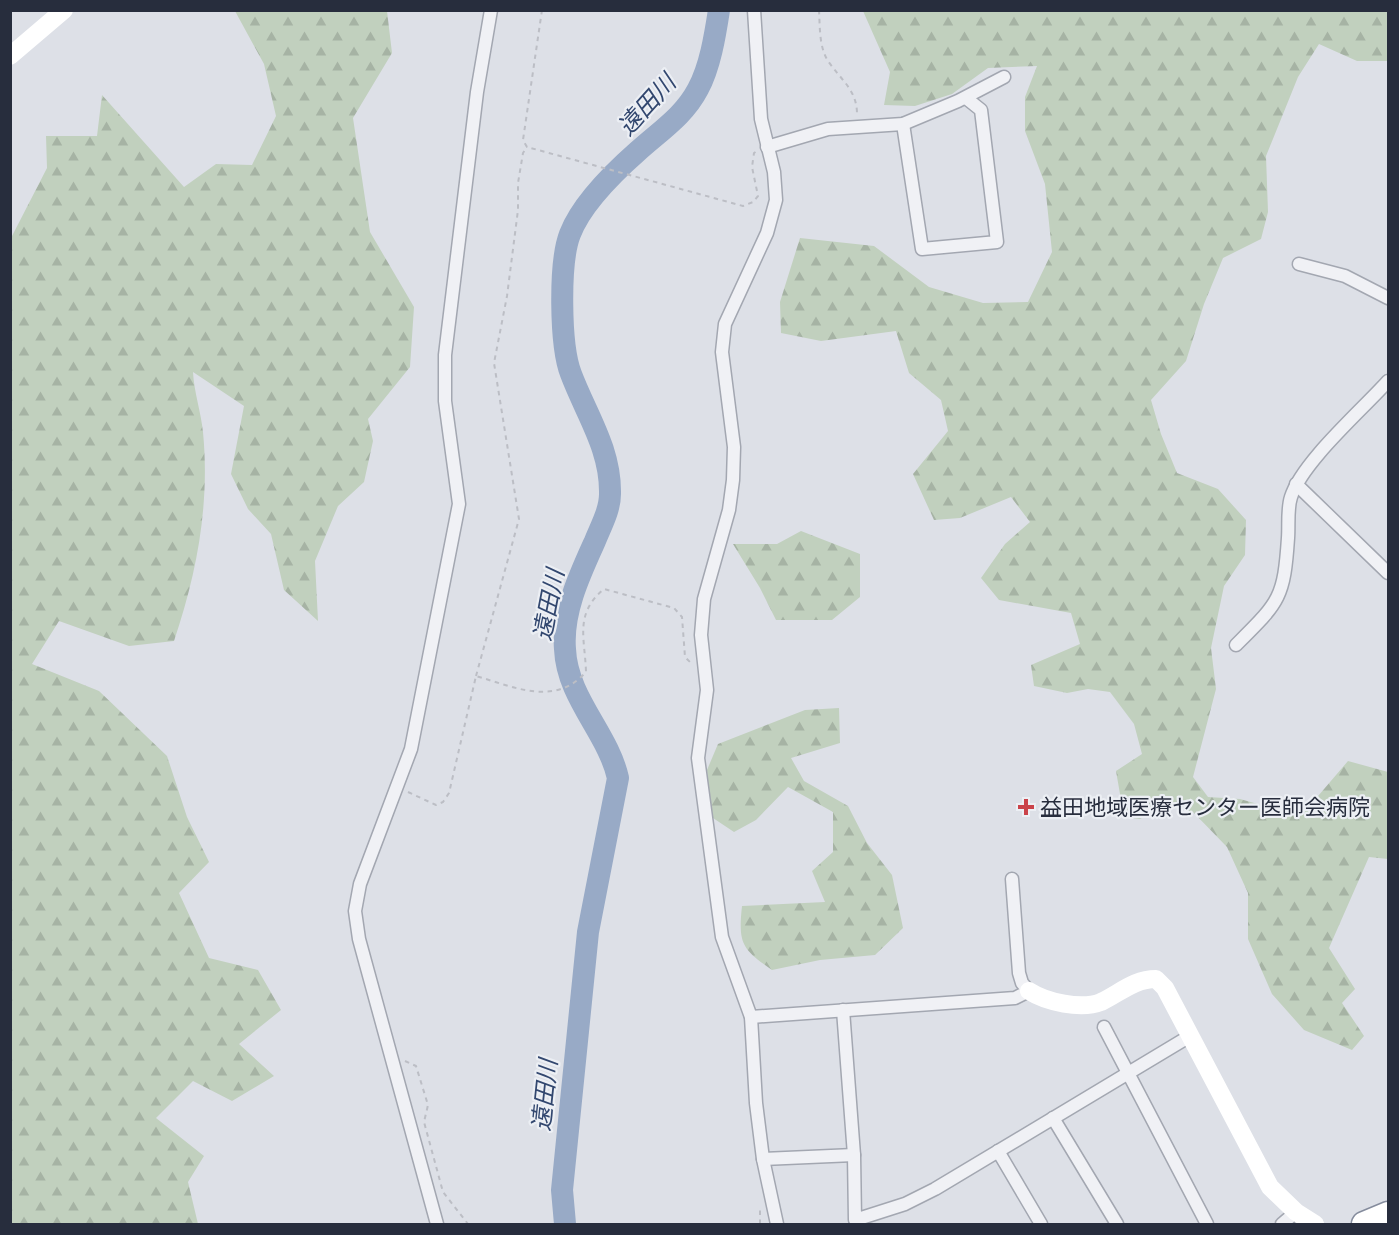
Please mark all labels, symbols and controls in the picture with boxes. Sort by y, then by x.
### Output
water label: 遠田川 [611,65,683,140]
water label: 遠田川 [526,564,569,643]
place label: 益田地域医療センター医師会病院 [1040,793,1370,819]
marker: 益田地域医療センター医師会病院 [1017,798,1035,816]
water label: 遠田川 [525,1055,562,1132]

